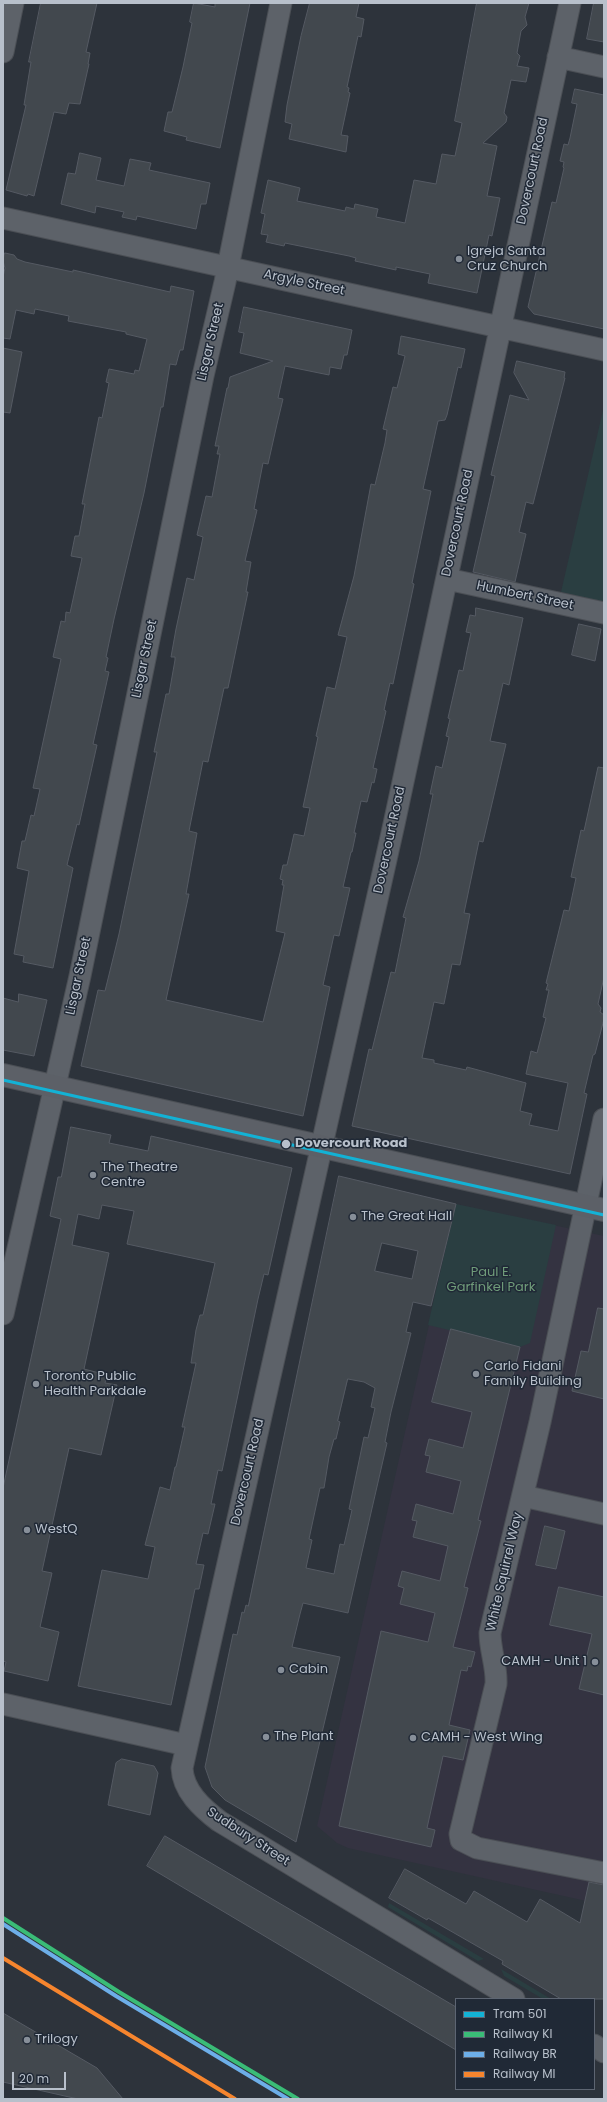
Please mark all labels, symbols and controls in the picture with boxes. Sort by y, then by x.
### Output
street label: Dovercourt Road [514,116,552,226]
place label: Igreja Santa Cruz Church [467,244,547,275]
marker: Igreja Santa Cruz Church [454,254,464,264]
street label: Argyle Street [262,267,346,299]
street label: Lisgar Street [194,301,228,383]
street label: Dovercourt Road [439,468,477,578]
street label: Humbert Street [475,578,575,614]
street label: Lisgar Street [129,618,161,700]
street label: Dovercourt Road [371,785,409,895]
street label: Lisgar Street [63,935,95,1017]
place label: Dovercourt Road [295,1136,407,1152]
marker: Dovercourt Road [280,1138,292,1150]
place label: The Theatre Centre [101,1160,178,1191]
marker: The Theatre Centre [88,1170,98,1180]
place label: The Great Hall [361,1209,452,1225]
marker: The Great Hall [348,1212,358,1222]
park label: Paul E. Garfinkel Park [447,1265,535,1296]
place label: Carlo Fidani Family Building [484,1359,582,1390]
place label: Toronto Public Health Parkdale [44,1369,146,1400]
marker: Carlo Fidani Family Building [471,1369,481,1379]
marker: Toronto Public Health Parkdale [31,1379,41,1389]
street label: Dovercourt Road [228,1417,268,1527]
street label: White Squirrel Way [484,1511,526,1633]
place label: WestQ [35,1522,78,1538]
marker: WestQ [22,1525,32,1535]
place label: CAMH - Unit 1 [501,1654,587,1670]
marker: CAMH - Unit 1 [590,1657,600,1667]
place label: Cabin [289,1662,328,1678]
marker: Cabin [276,1665,286,1675]
place label: The Plant [274,1729,333,1745]
place label: CAMH - West Wing [421,1730,543,1746]
marker: The Plant [261,1732,271,1742]
marker: CAMH - West Wing [408,1733,418,1743]
street label: Sudbury Street [204,1804,292,1870]
legend [455,1998,595,2090]
text: Tram 501 [493,2005,547,2022]
text: Railway KI [493,2025,552,2042]
place label: Trilogy [35,2032,78,2048]
marker: Trilogy [22,2035,32,2045]
text: Railway BR [493,2045,557,2062]
scale bar [14,2064,68,2090]
text: Railway MI [493,2065,556,2082]
text: 20 m [19,2070,49,2087]

